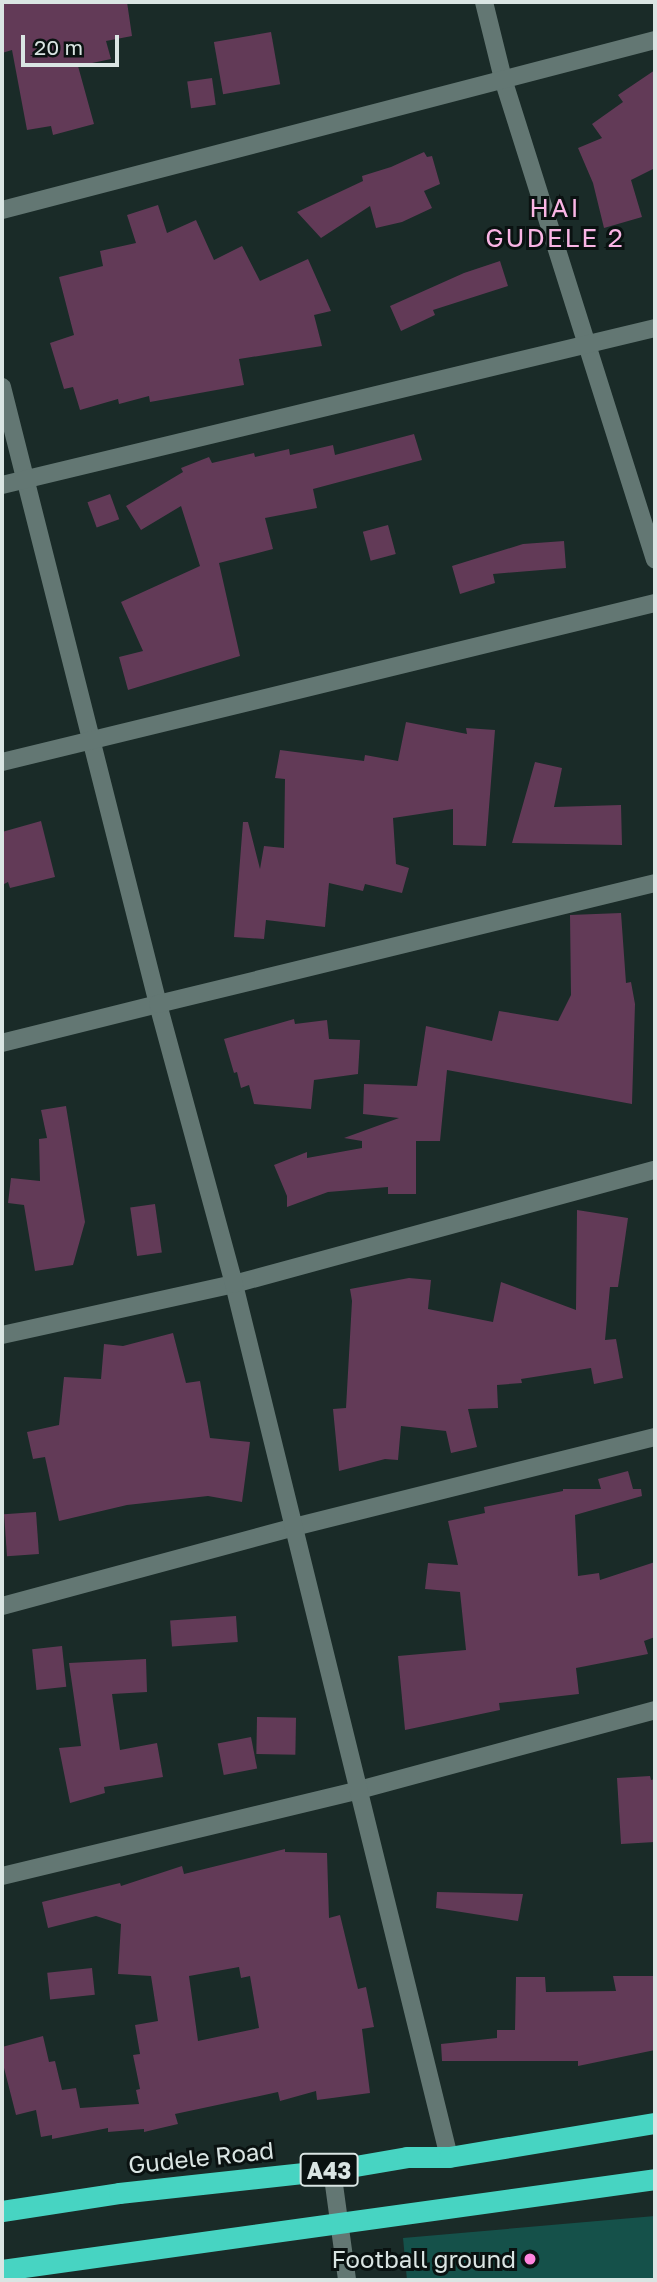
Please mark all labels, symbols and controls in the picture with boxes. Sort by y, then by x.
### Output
scale bar [24,21,122,65]
text: 20 m [34,34,83,60]
district label: HAI GUDELE 2 [486,192,624,254]
street label: Gudele Road [127,2135,275,2179]
road number: A43 [299,2150,359,2190]
place label: Football ground [332,2245,516,2273]
marker: Football ground [522,2251,538,2267]

